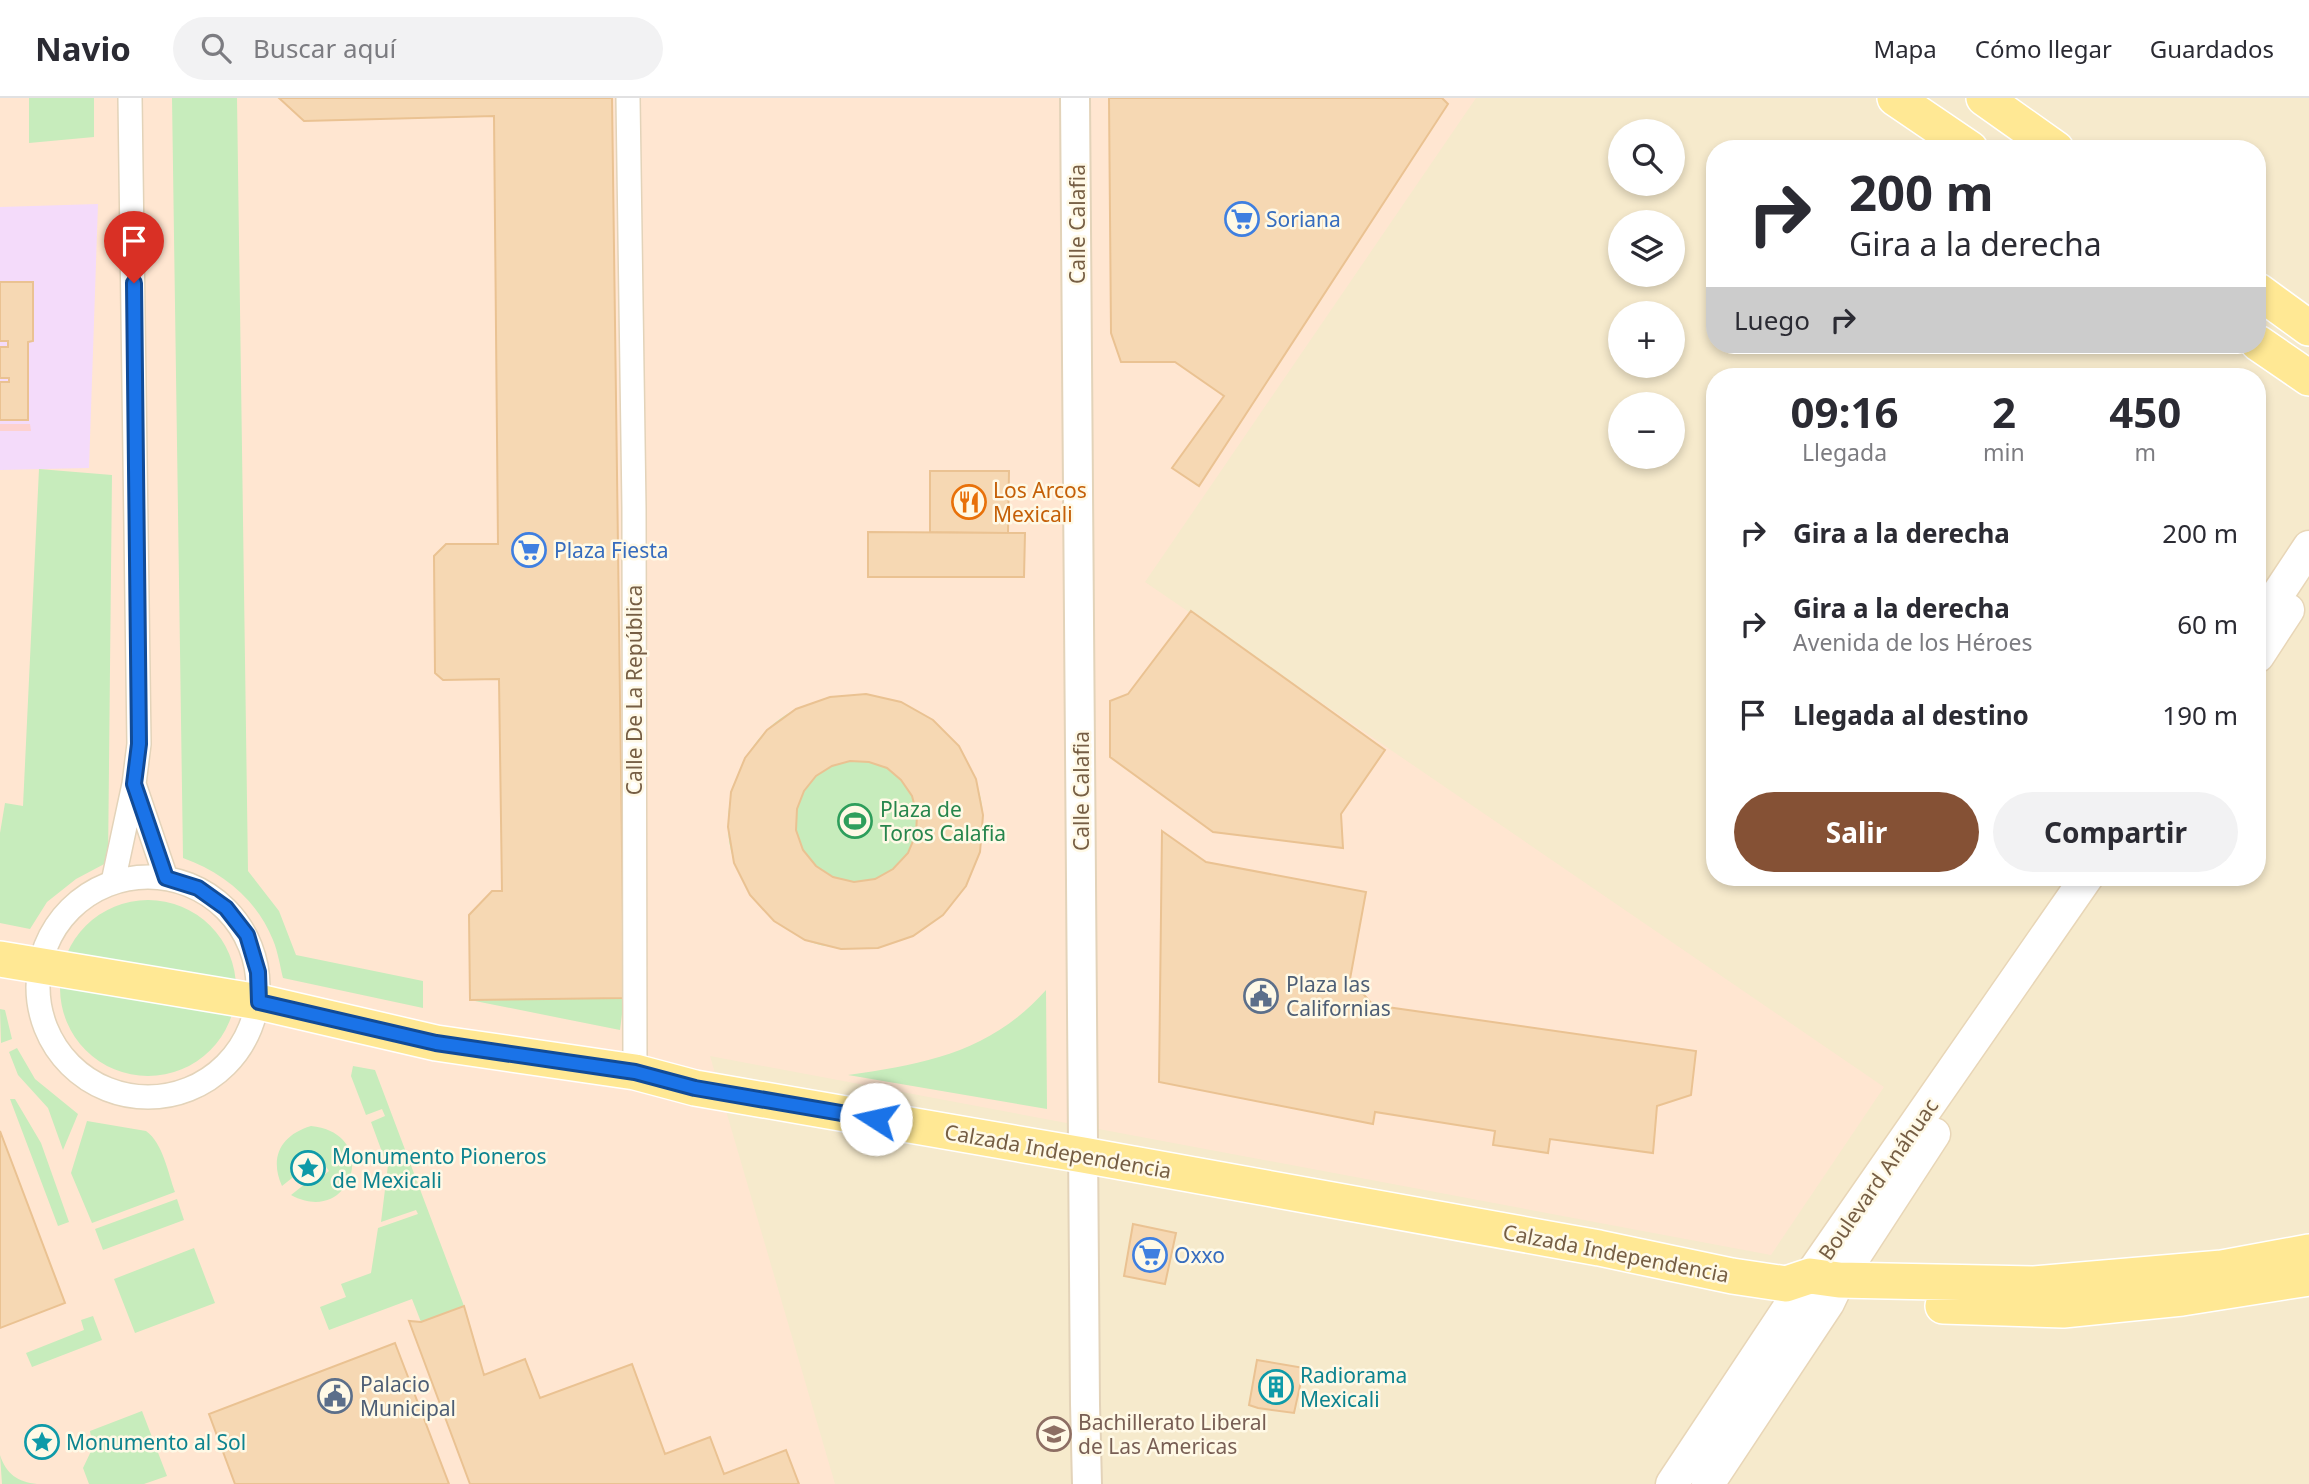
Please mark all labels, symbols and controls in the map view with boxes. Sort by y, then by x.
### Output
search box [173,17,663,80]
text: Navio [35,26,131,71]
icon: search [197,29,235,67]
text: Buscar aquí [253,30,396,66]
text: Mapa [1873,32,1937,65]
text: Cómo llegar [1975,32,2112,65]
text: Guardados [2150,32,2274,65]
map controls [1608,119,1685,469]
button: search [1608,119,1685,196]
text: 200 m [1849,159,1994,225]
street label: Calle Calafia [1063,164,1091,284]
icon: right [1734,168,1825,259]
supermarket icon: Soriana [1223,200,1261,238]
place label: Soriana [1266,205,1341,233]
button: layers [1608,210,1685,287]
pin [104,211,164,283]
icon: arrive [115,222,153,260]
text: Gira a la derecha [1849,222,2102,265]
button: + [1608,301,1685,378]
icon: right [1824,301,1862,339]
text: Luego [1734,302,1810,338]
text: 09:16 [1791,383,1898,440]
text: 2 [1992,383,2016,440]
text: 450 [2109,383,2181,440]
button: − [1608,392,1685,469]
text: Llegada [1802,436,1887,468]
text: min [1983,436,2025,468]
text: m [2135,436,2156,468]
place label: Los Arcos Mexicali [993,476,1087,528]
restaurant icon: Los Arcos Mexicali [950,483,988,521]
icon: right [1734,514,1772,552]
text: Gira a la derecha [1793,515,2010,551]
text: 200 m [2162,515,2238,551]
supermarket icon: Plaza Fiesta [510,531,548,569]
place label: Plaza Fiesta [554,536,669,564]
street label: Calle De La República [620,585,648,795]
text: Gira a la derecha [1793,590,2010,626]
icon: right [1734,605,1772,643]
text: 60 m [2177,606,2238,642]
text: Avenida de los Héroes [1793,626,2032,658]
icon: arrive [1734,696,1772,734]
text: Llegada al destino [1793,697,2029,733]
text: 190 m [2162,697,2238,733]
street label: Calle Calafia [1067,731,1095,851]
button: Salir [1734,792,1979,872]
button: Compartir [1993,792,2238,872]
place label: Plaza de Toros Calafia [880,795,1006,847]
sports icon: Plaza de Toros Calafia [836,802,874,840]
place label: Plaza las Californias [1286,970,1391,1022]
public building icon: Plaza las Californias [1242,977,1280,1015]
position arrow [839,1082,913,1156]
street label: Boulevard Anáhuac [1812,1093,1944,1265]
street label: Calzada Independencia [942,1117,1174,1185]
place label: Monumento Pioneros de Mexicali [332,1142,547,1194]
place icon: Monumento Pioneros de Mexicali [289,1149,327,1187]
street label: Calzada Independencia [1500,1217,1732,1289]
supermarket icon: Oxxo [1131,1236,1169,1274]
place label: Oxxo [1174,1241,1225,1269]
place label: Radiorama Mexicali [1300,1361,1407,1413]
building icon: Radiorama Mexicali [1257,1368,1295,1406]
place label: Palacio Municipal [360,1370,456,1422]
public building icon: Palacio Municipal [316,1377,354,1415]
place label: Bachillerato Liberal de Las Americas [1078,1408,1267,1460]
school or university icon: Bachillerato Liberal de Las Americas [1035,1415,1073,1453]
place icon: Monumento al Sol [23,1423,61,1461]
place label: Monumento al Sol [66,1428,246,1456]

